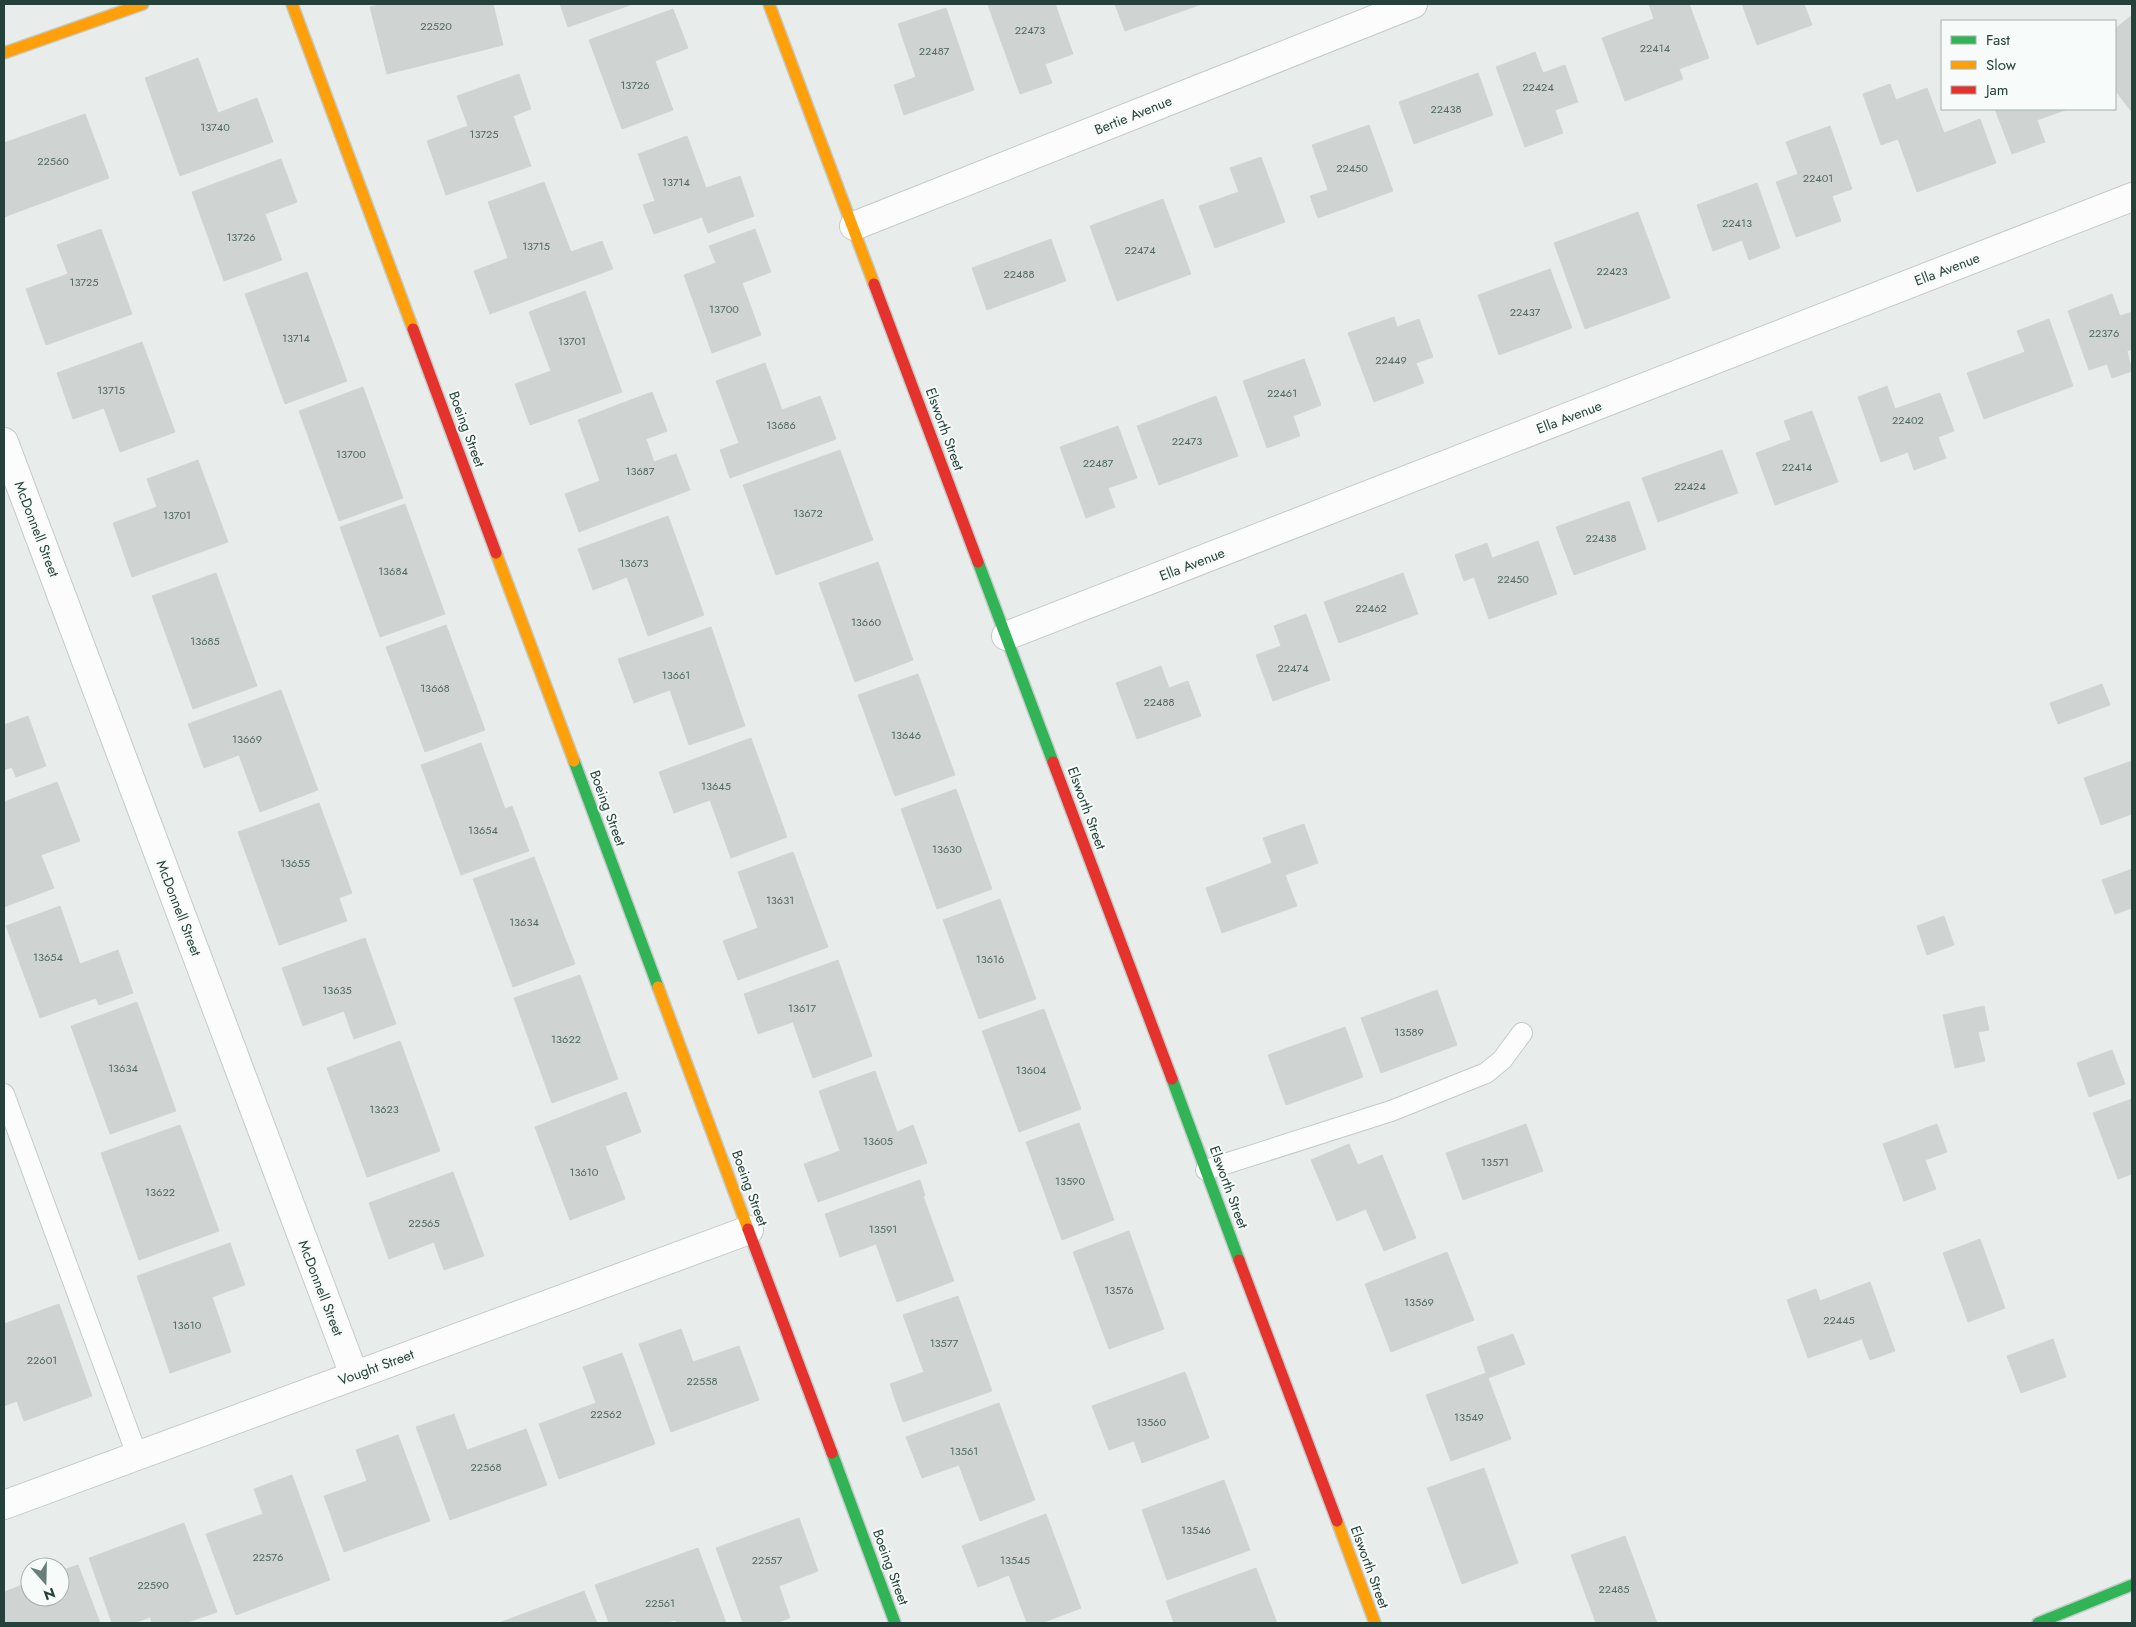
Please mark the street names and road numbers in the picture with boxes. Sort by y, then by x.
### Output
street label: Bertie Avenue [1091,90,1175,140]
street label: Ella Avenue [1911,247,1983,291]
street label: Elsworth Street [921,385,969,474]
street label: Boeing Street [444,388,490,470]
street label: Ella Avenue [1533,395,1605,439]
street label: McDonnell Street [10,478,65,580]
street label: Ella Avenue [1156,542,1228,586]
street label: Elsworth Street [1063,764,1111,853]
street label: Boeing Street [585,767,631,849]
street label: McDonnell Street [152,857,207,959]
street label: Elsworth Street [1205,1143,1253,1232]
street label: Boeing Street [727,1147,773,1229]
street label: McDonnell Street [294,1237,349,1339]
street label: Vought Street [335,1344,417,1390]
street label: Elsworth Street [1346,1523,1394,1612]
street label: Boeing Street [868,1526,914,1608]

